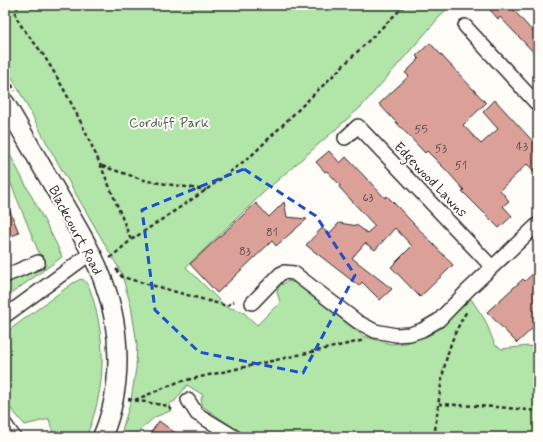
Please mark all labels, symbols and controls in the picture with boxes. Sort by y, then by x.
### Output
park label: Corduff Park [129,114,209,132]
house number: 55 [414,122,428,138]
street label: Edgewood Lawns [388,138,471,223]
house number: 43 [516,139,528,155]
house number: 53 [435,141,447,157]
house number: 51 [455,158,467,174]
street label: Blackcourt Road [44,183,106,278]
house number: 63 [362,190,374,206]
house number: 81 [266,225,278,241]
house number: 83 [239,244,251,260]

